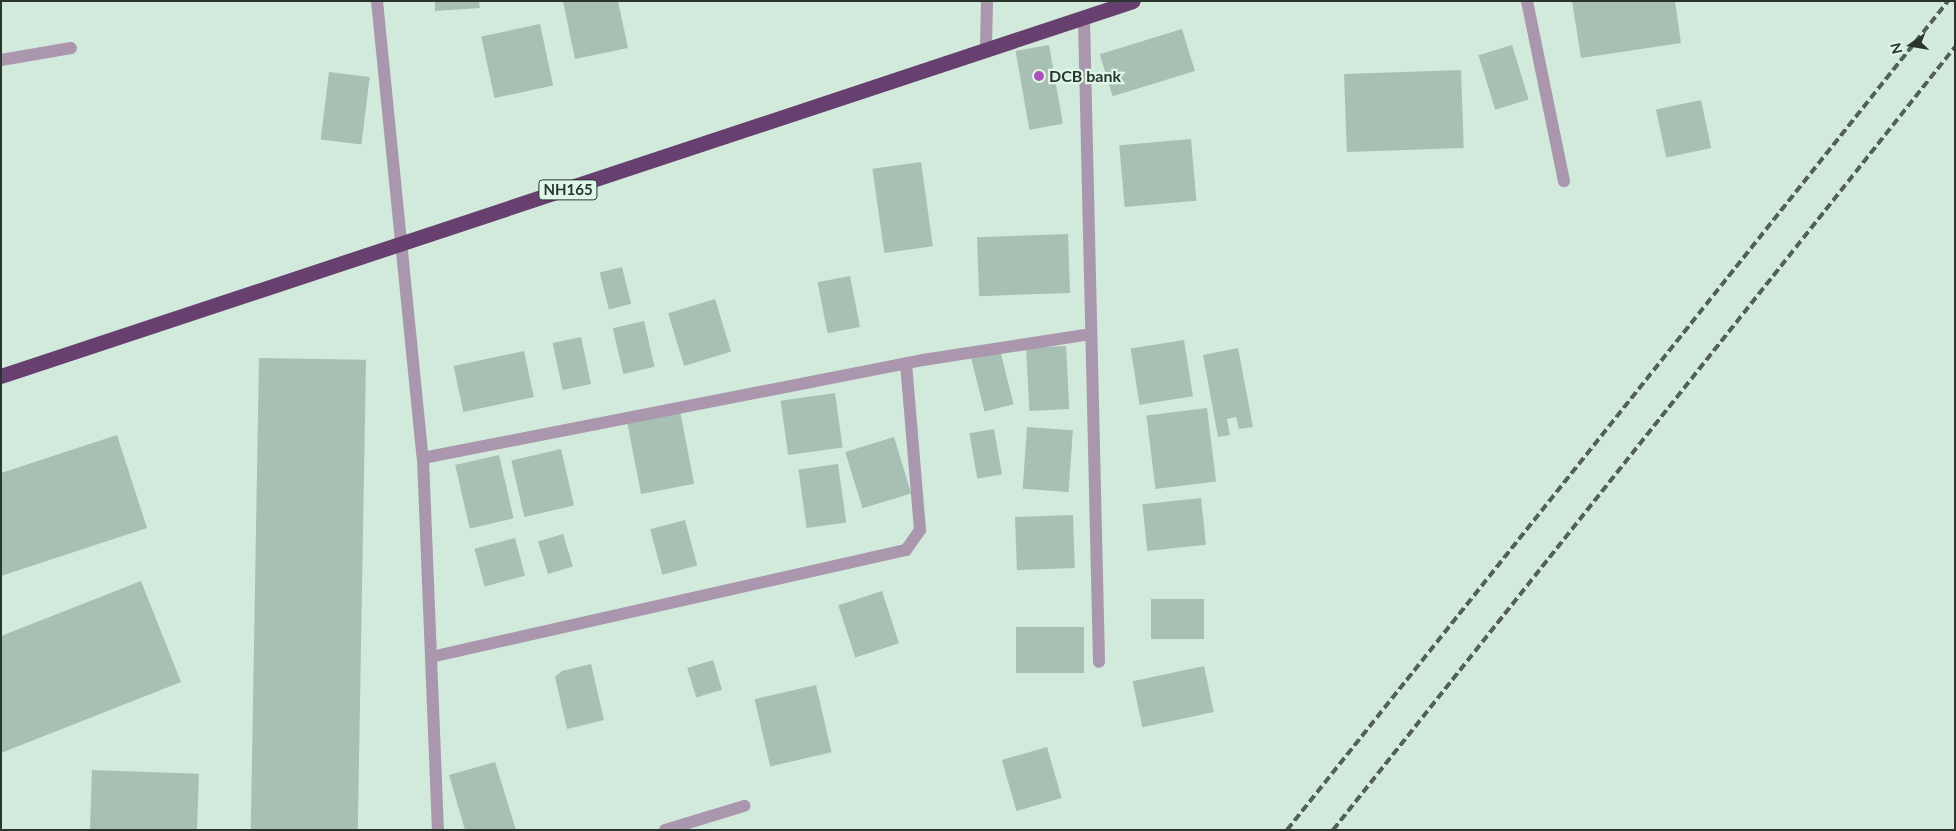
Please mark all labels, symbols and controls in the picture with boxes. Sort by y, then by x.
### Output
north arrow [1886,20,1936,70]
text: N [1886,41,1905,56]
place label: DCB bank [1049,66,1121,86]
marker: DCB bank [1033,70,1045,82]
road number: NH165 [538,178,598,202]

